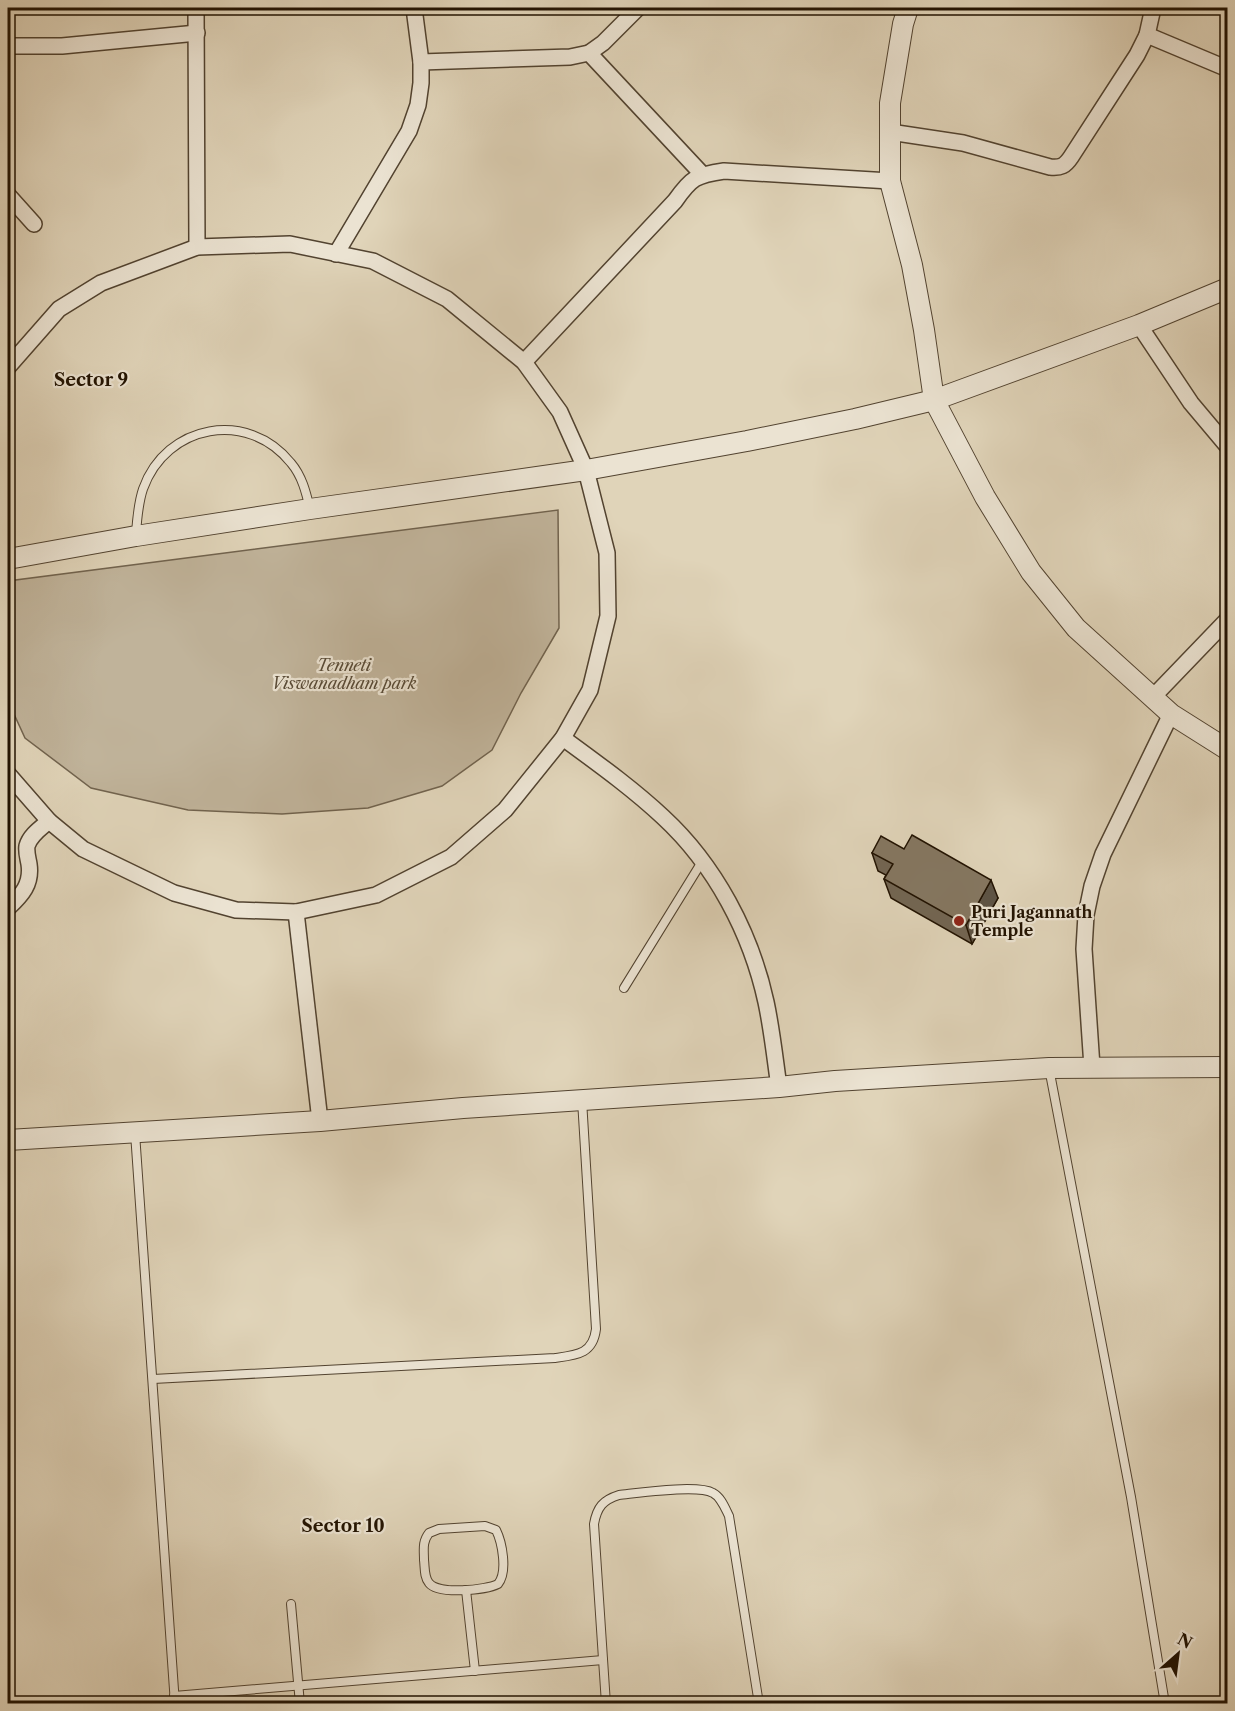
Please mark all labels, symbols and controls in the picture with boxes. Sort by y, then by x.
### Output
district label: Sector 9 [54,369,128,391]
park label: Tenneti Viswanadham park [272,655,417,693]
place label: Puri Jagannath Temple [971,902,1093,940]
marker: Puri Jagannath Temple [952,914,966,928]
district label: Sector 10 [301,1515,385,1537]
north arrow [1148,1624,1208,1684]
text: N [1174,1629,1196,1653]

